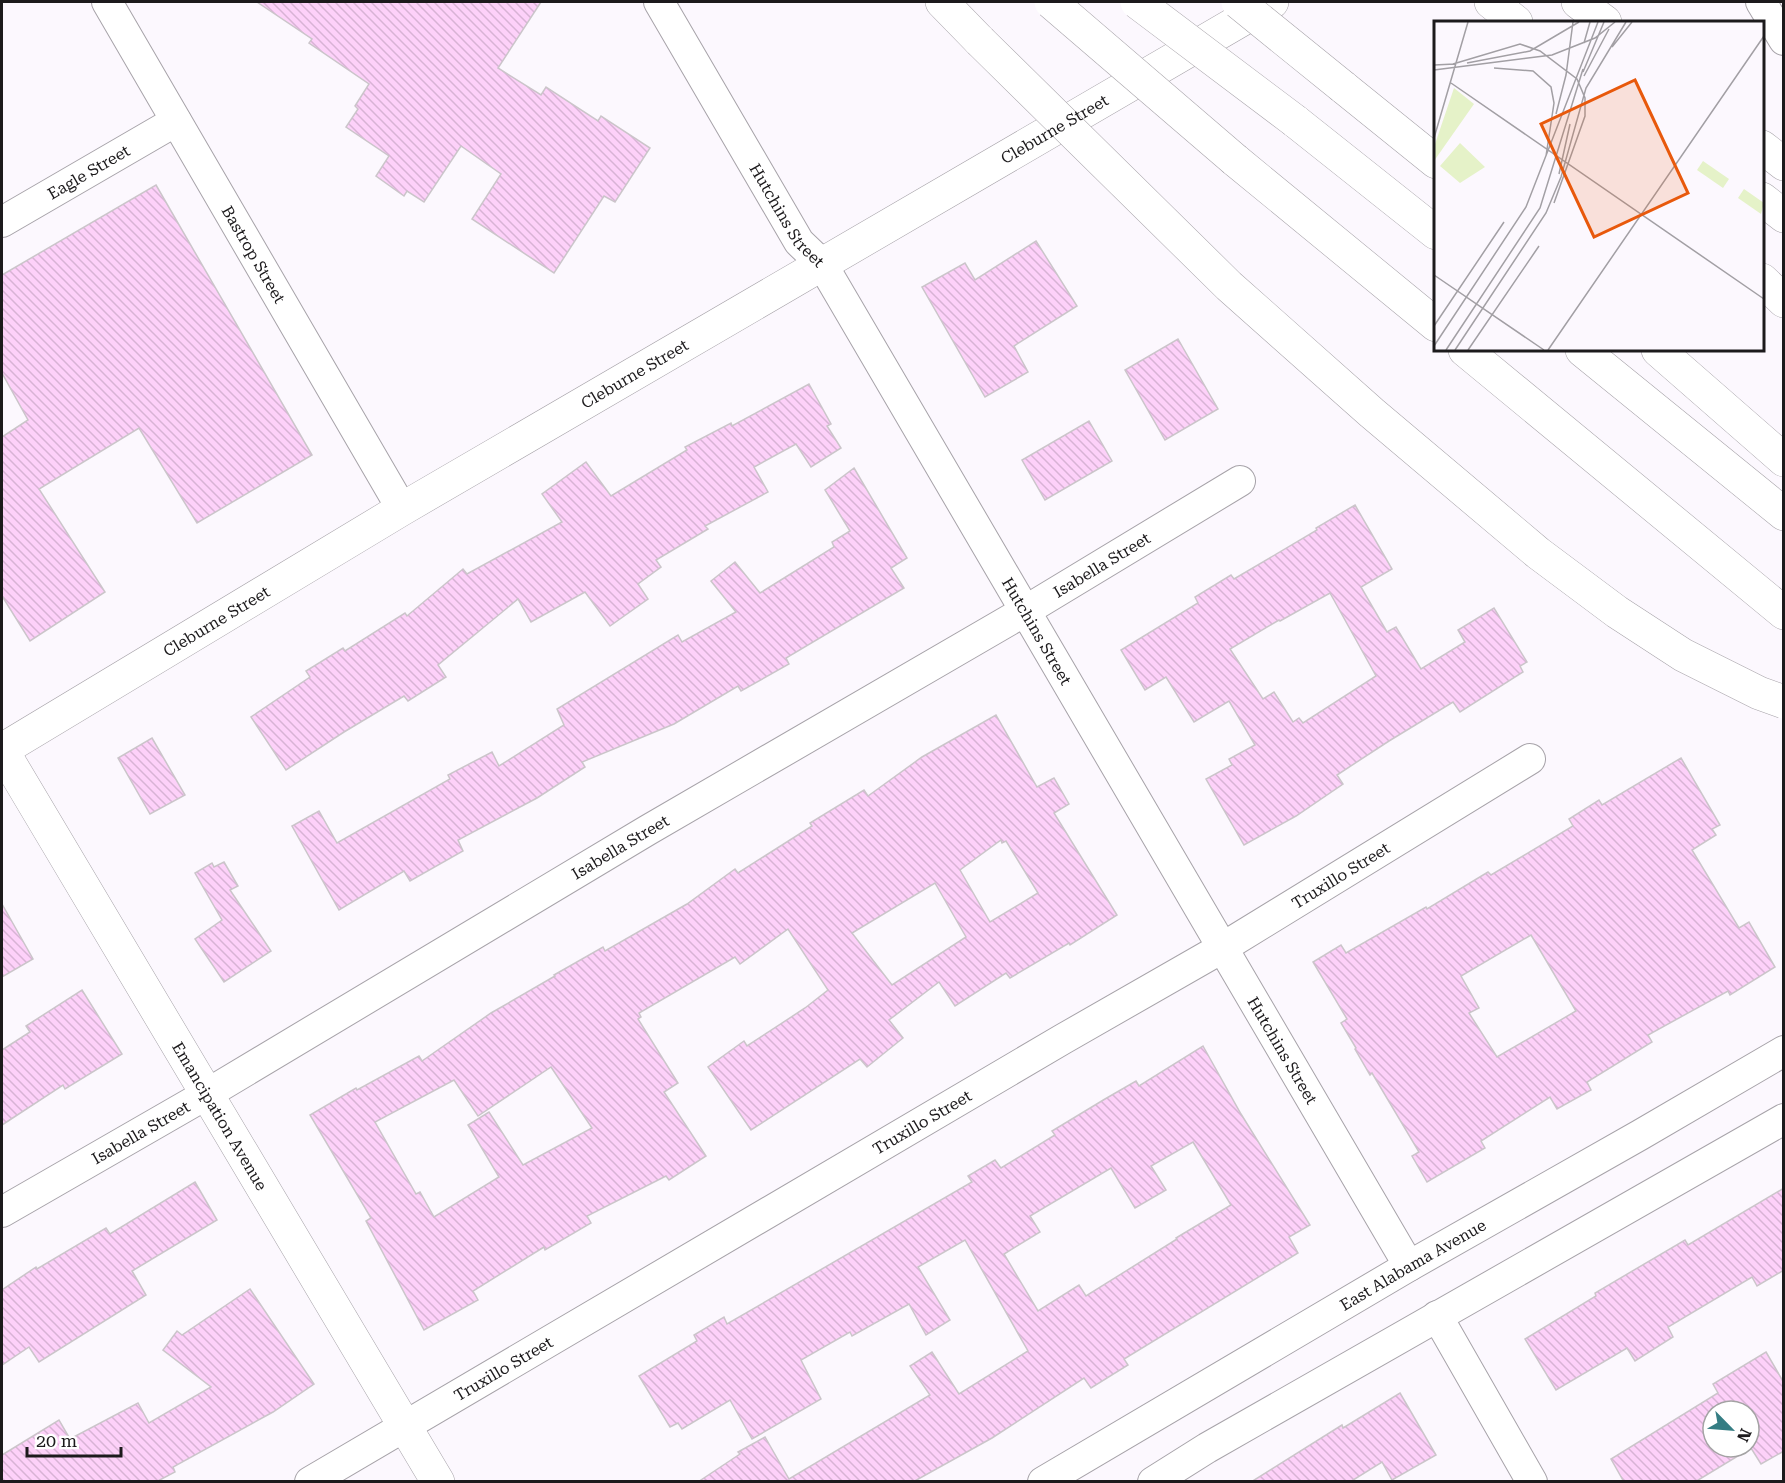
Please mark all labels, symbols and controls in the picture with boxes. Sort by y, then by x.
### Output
inset map [1434,21,1764,351]
street label: Cleburne Street [997,91,1112,168]
street label: Eagle Street [44,141,133,204]
street label: Hutchins Street [745,160,828,271]
street label: Bastrop Street [218,202,289,307]
street label: Cleburne Street [578,335,692,413]
street label: Isabella Street [1050,529,1154,602]
street label: Hutchins Street [998,574,1075,688]
street label: Cleburne Street [160,582,273,661]
street label: Isabella Street [568,811,672,883]
street label: Truxillo Street [1288,838,1393,913]
street label: Hutchins Street [1243,993,1321,1108]
street label: Emancipation Avenue [168,1039,271,1194]
street label: Truxillo Street [869,1086,975,1159]
street label: Isabella Street [89,1097,193,1168]
street label: East Alabama Avenue [1337,1215,1490,1315]
street label: Truxillo Street [451,1332,556,1405]
north arrow [1701,1399,1761,1459]
scale bar [27,1420,122,1458]
text: N [1733,1426,1755,1445]
text: 20 m [36,1430,77,1451]

